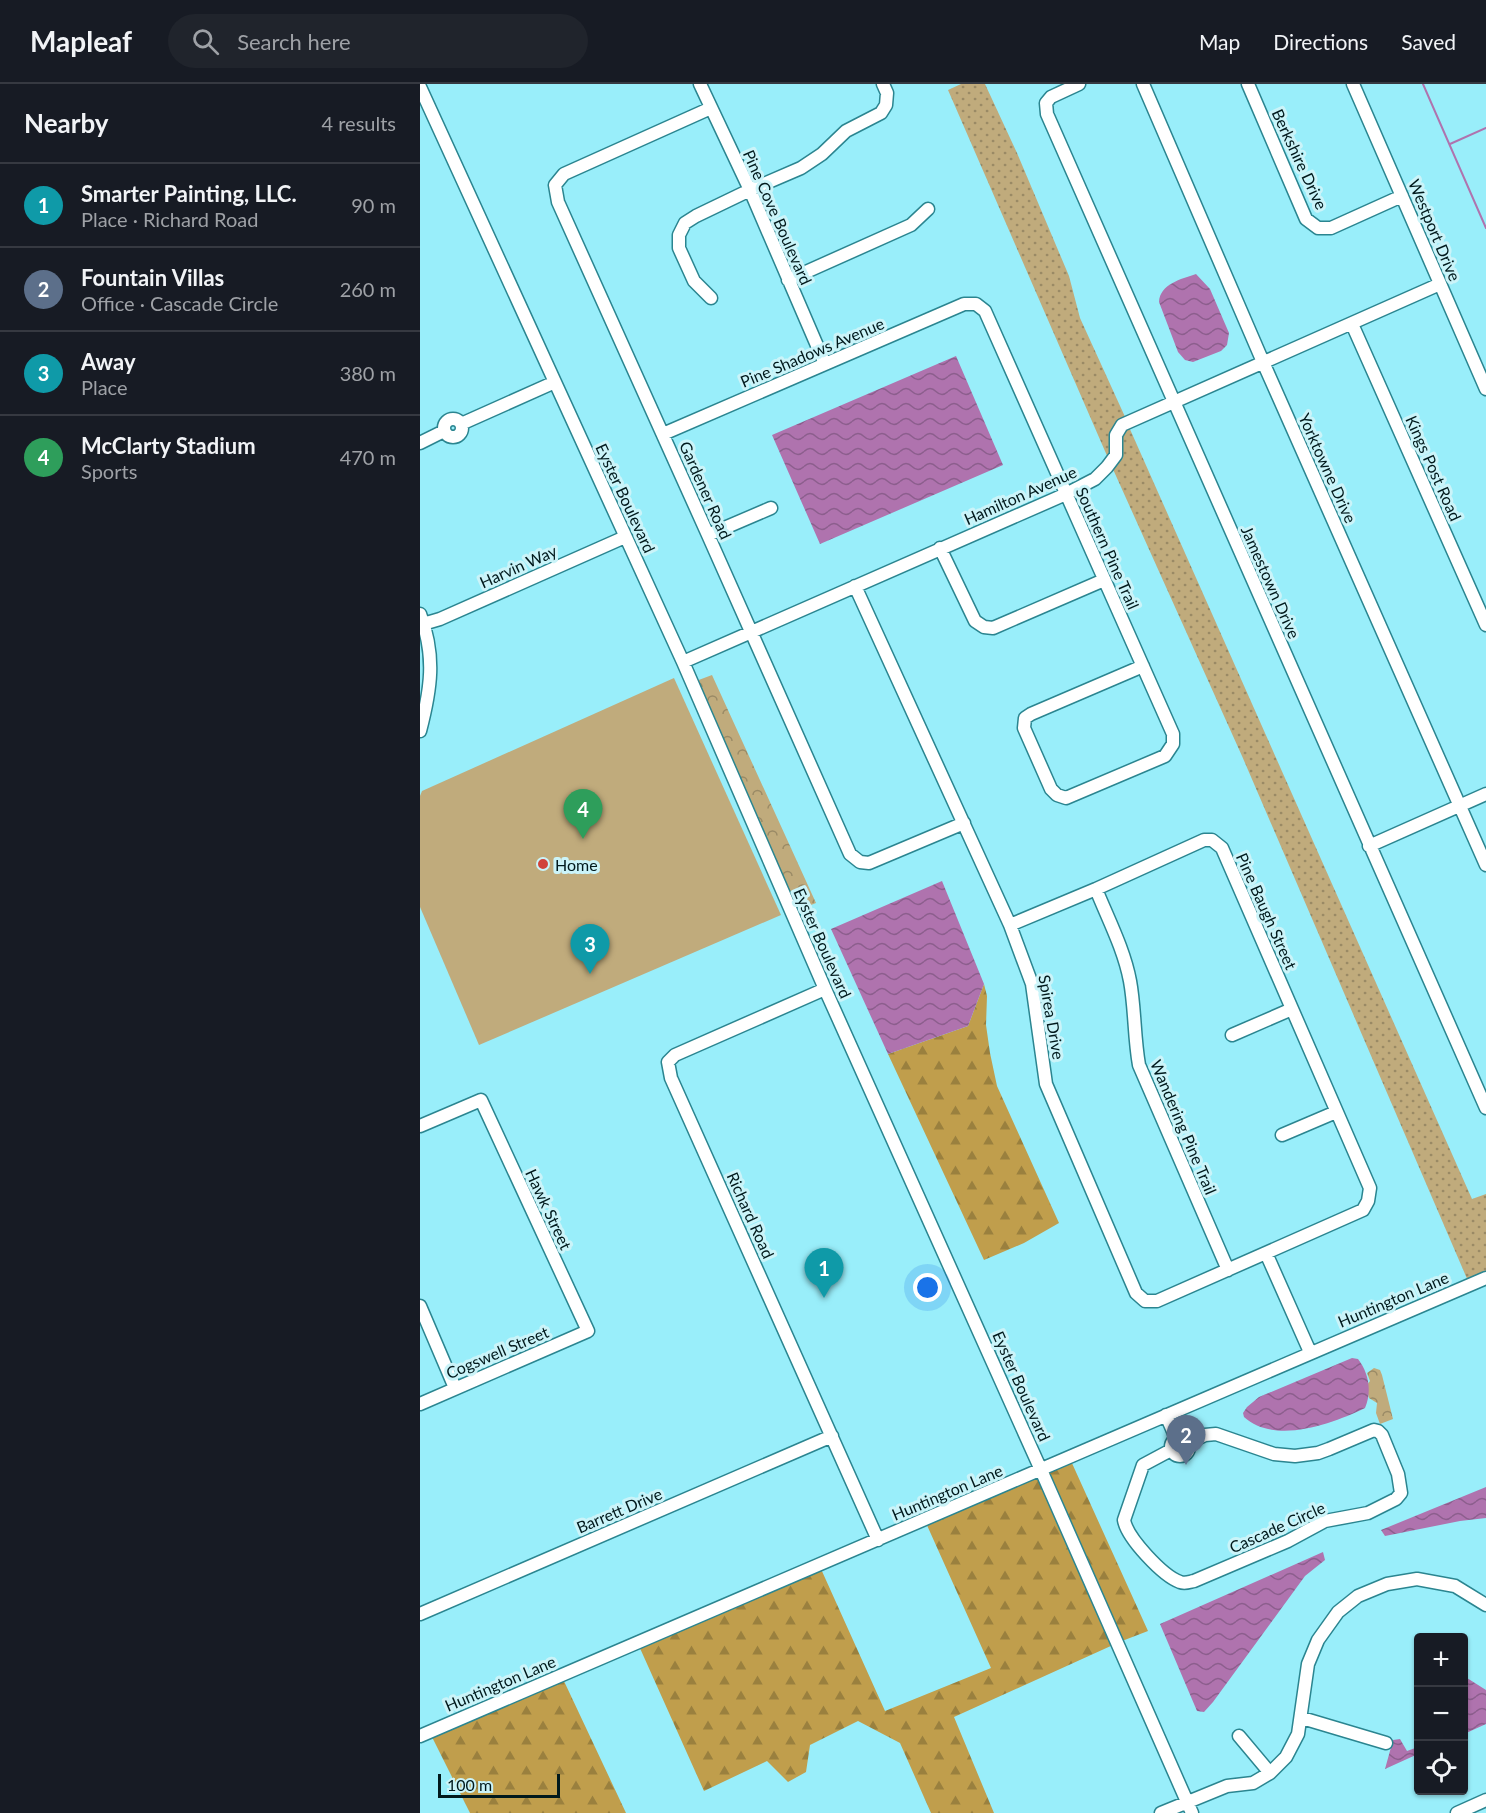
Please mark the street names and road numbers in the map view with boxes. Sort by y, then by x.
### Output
street label: Berkshire Drive [1268,106,1332,212]
street label: Pine Cove Boulevard [740,147,816,287]
street label: Westport Drive [1405,176,1465,284]
street label: Pine Shadows Avenue [737,313,887,391]
street label: Yorktowne Drive [1295,410,1361,526]
street label: Kings Post Road [1402,412,1466,524]
street label: Gardener Road [676,438,736,542]
street label: Eyster Boulevard [592,440,660,556]
street label: Hamilton Avenue [961,462,1079,528]
street label: Southern Pine Trail [1072,484,1144,612]
street label: Jamestown Drive [1238,523,1304,641]
street label: Harvin Way [477,540,560,591]
street label: Pine Baugh Street [1233,850,1301,972]
street label: Eyster Boulevard [790,885,856,1001]
street label: Spirea Drive [1035,973,1069,1061]
street label: Wandering Pine Trail [1147,1057,1221,1197]
street label: Hawk Street [522,1166,576,1253]
street label: Richard Road [724,1169,778,1261]
street label: Huntington Lane [1335,1267,1451,1331]
street label: Cogswell Street [443,1322,551,1382]
street label: Eyster Boulevard [989,1328,1055,1444]
street label: Huntington Lane [889,1460,1005,1524]
street label: Barrett Drive [573,1483,665,1537]
street label: Cascade Circle [1226,1497,1328,1557]
street label: Huntington Lane [442,1651,558,1715]

